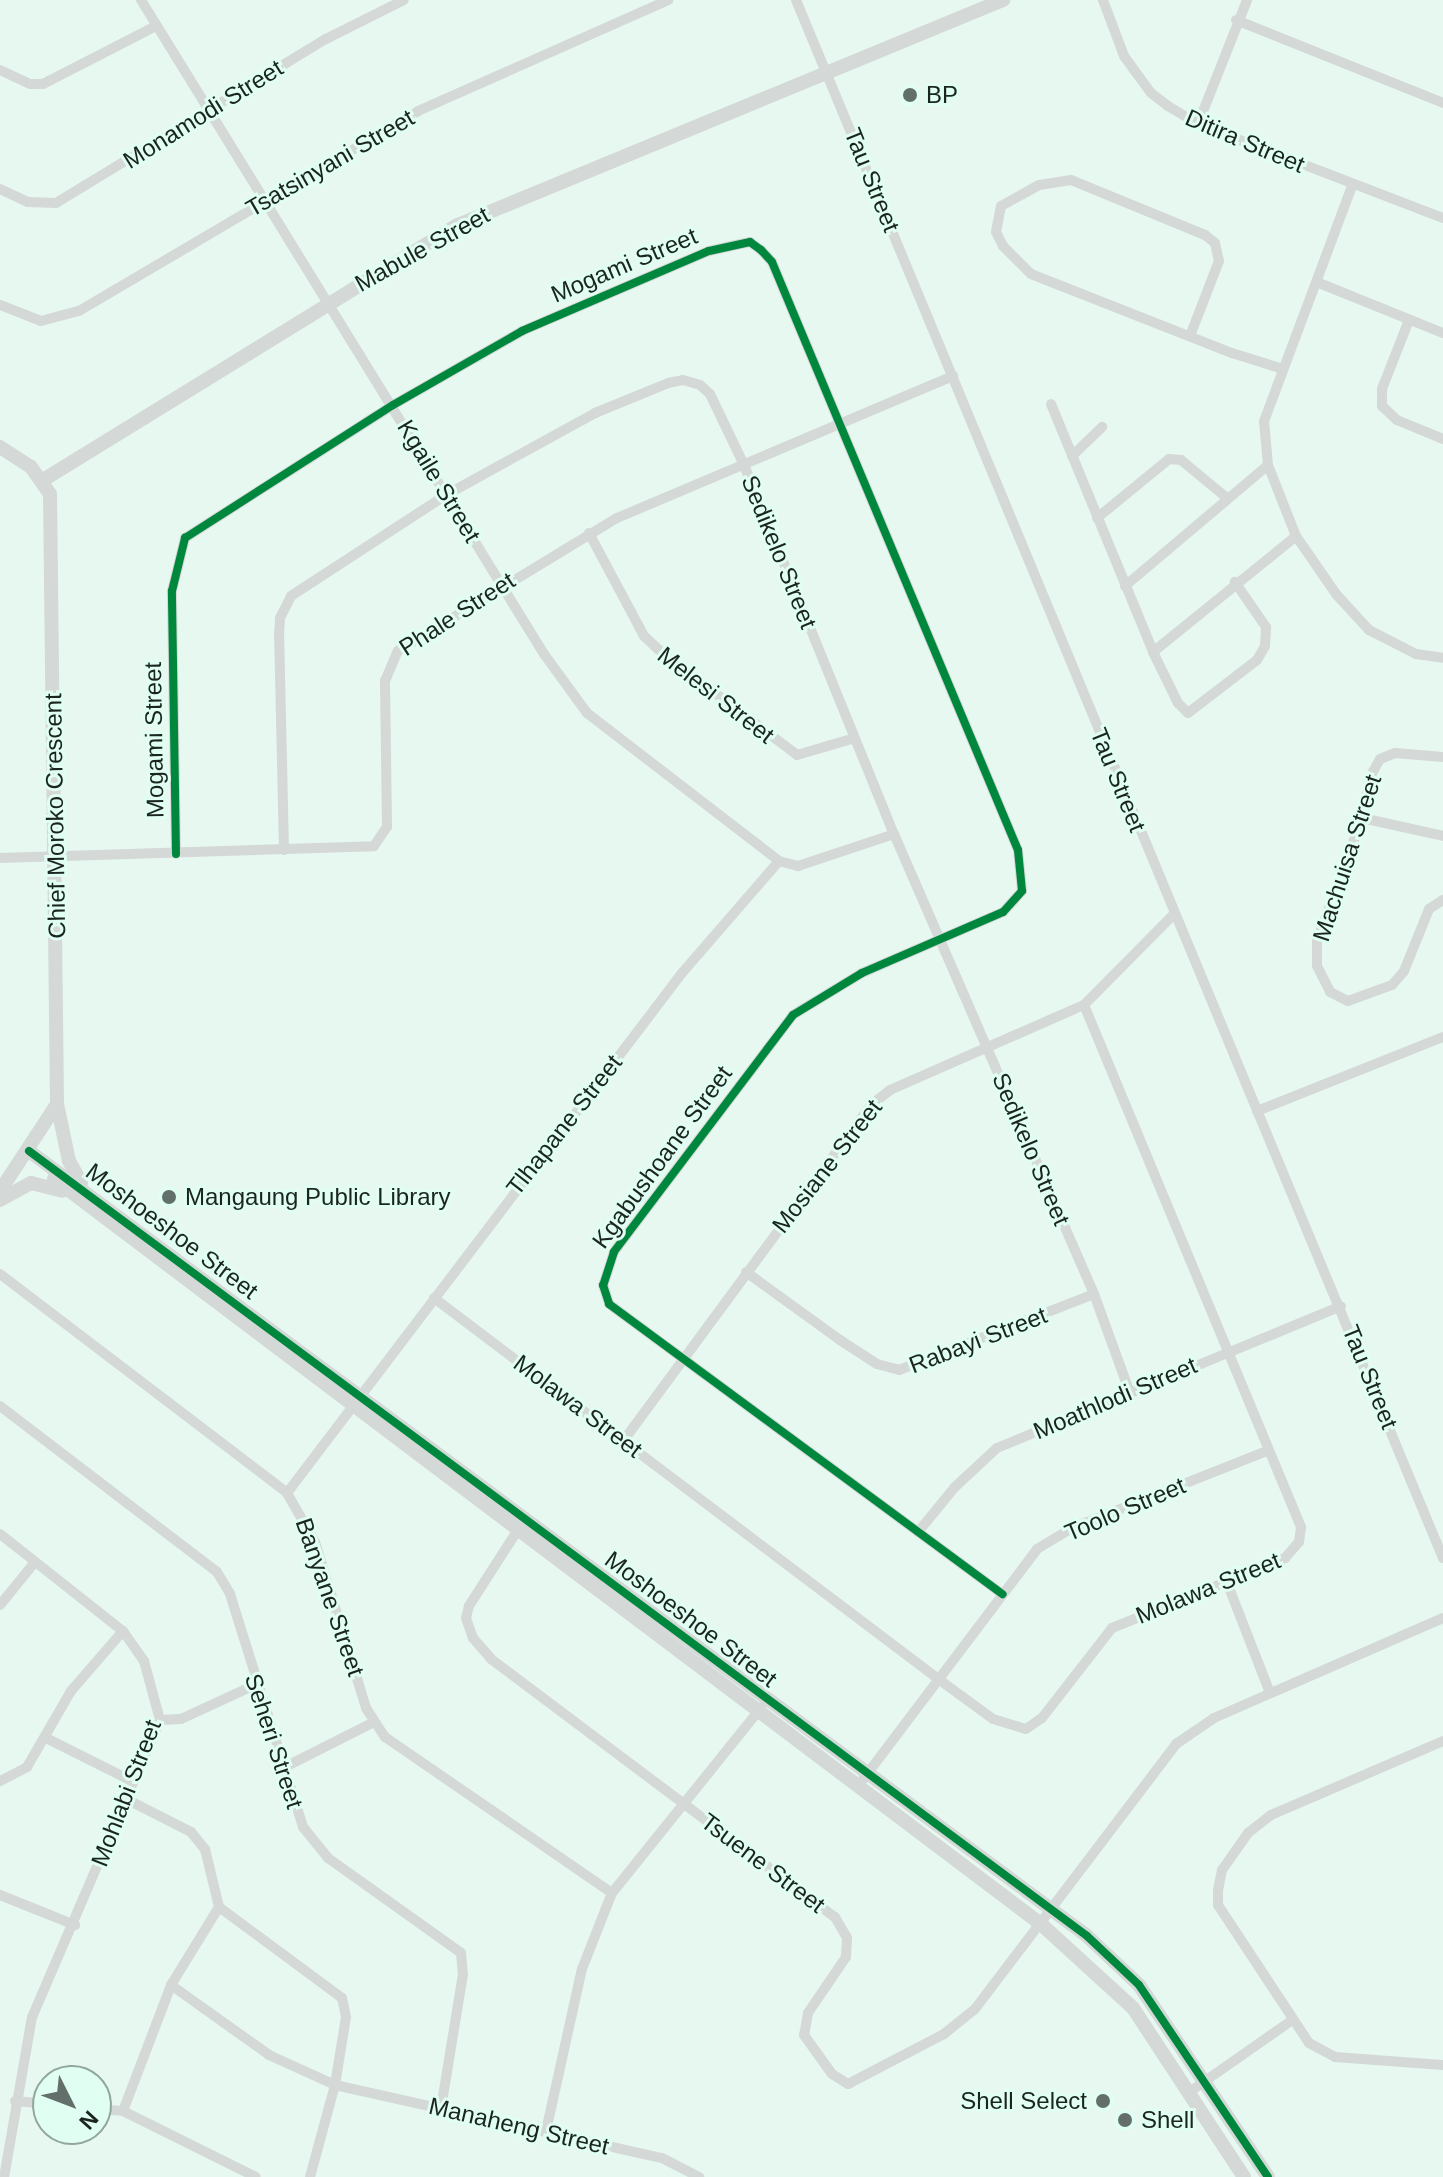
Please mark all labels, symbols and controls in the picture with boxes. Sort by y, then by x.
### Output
street label: Monamodi Street [118,53,288,175]
place label: BP [926,81,958,109]
marker: BP [901,86,919,104]
street label: Tsatsinyani Street [241,103,419,223]
street label: Ditira Street [1181,103,1309,179]
street label: Tau Street [838,124,906,236]
street label: Mabule Street [350,200,494,298]
street label: Mogami Street [547,221,701,309]
street label: Kgaile Street [391,415,487,547]
street label: Sedikelo Street [735,471,823,633]
street label: Phale Street [394,566,520,662]
street label: Melesi Street [652,641,780,749]
street label: Mogami Street [138,662,170,818]
street label: Chief Moroko Crescent [38,693,72,939]
street label: Tau Street [1084,724,1152,836]
street label: Machuisa Street [1307,771,1387,945]
street label: Tlhapane Street [500,1049,628,1201]
street label: Kgabushoane Street [586,1060,738,1254]
street label: Sedikelo Street [986,1068,1076,1230]
street label: Mosiane Street [766,1094,888,1238]
street label: Moshoeshoe Street [80,1157,264,1305]
place label: Mangaung Public Library [185,1183,450,1211]
marker: Mangaung Public Library [160,1188,178,1206]
street label: Rabayi Street [905,1301,1051,1379]
street label: Tau Street [1336,1321,1404,1433]
street label: Molawa Street [508,1348,648,1464]
street label: Moathlodi Street [1029,1351,1201,1445]
street label: Toolo Street [1060,1471,1190,1547]
street label: Banyane Street [289,1514,371,1680]
street label: Moshoeshoe Street [599,1545,783,1693]
street label: Molawa Street [1131,1546,1285,1630]
street label: Seheri Street [239,1670,309,1812]
street label: Mohlabi Street [85,1716,167,1870]
street label: Tsuene Street [695,1807,831,1919]
north arrow [32,2065,112,2145]
place label: Shell Select [960,2087,1087,2115]
street label: Manaheng Street [426,2091,612,2161]
marker: Shell Select [1094,2092,1112,2110]
text: N [74,2106,103,2134]
place label: Shell [1141,2106,1194,2134]
marker: Shell [1116,2111,1134,2129]

